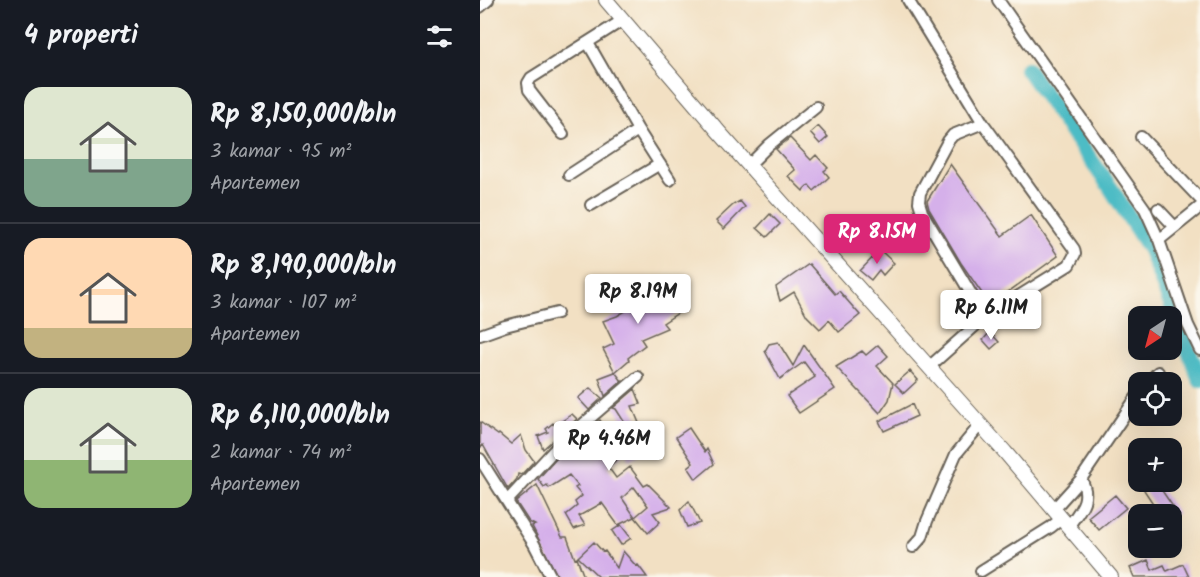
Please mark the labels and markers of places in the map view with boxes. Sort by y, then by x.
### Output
pin: Rp 8.15M [815,214,939,265]
pin: Rp 8.19M [576,274,700,325]
pin: Rp 6.11M [929,290,1053,341]
pin: Rp 4.46M [547,421,671,472]

